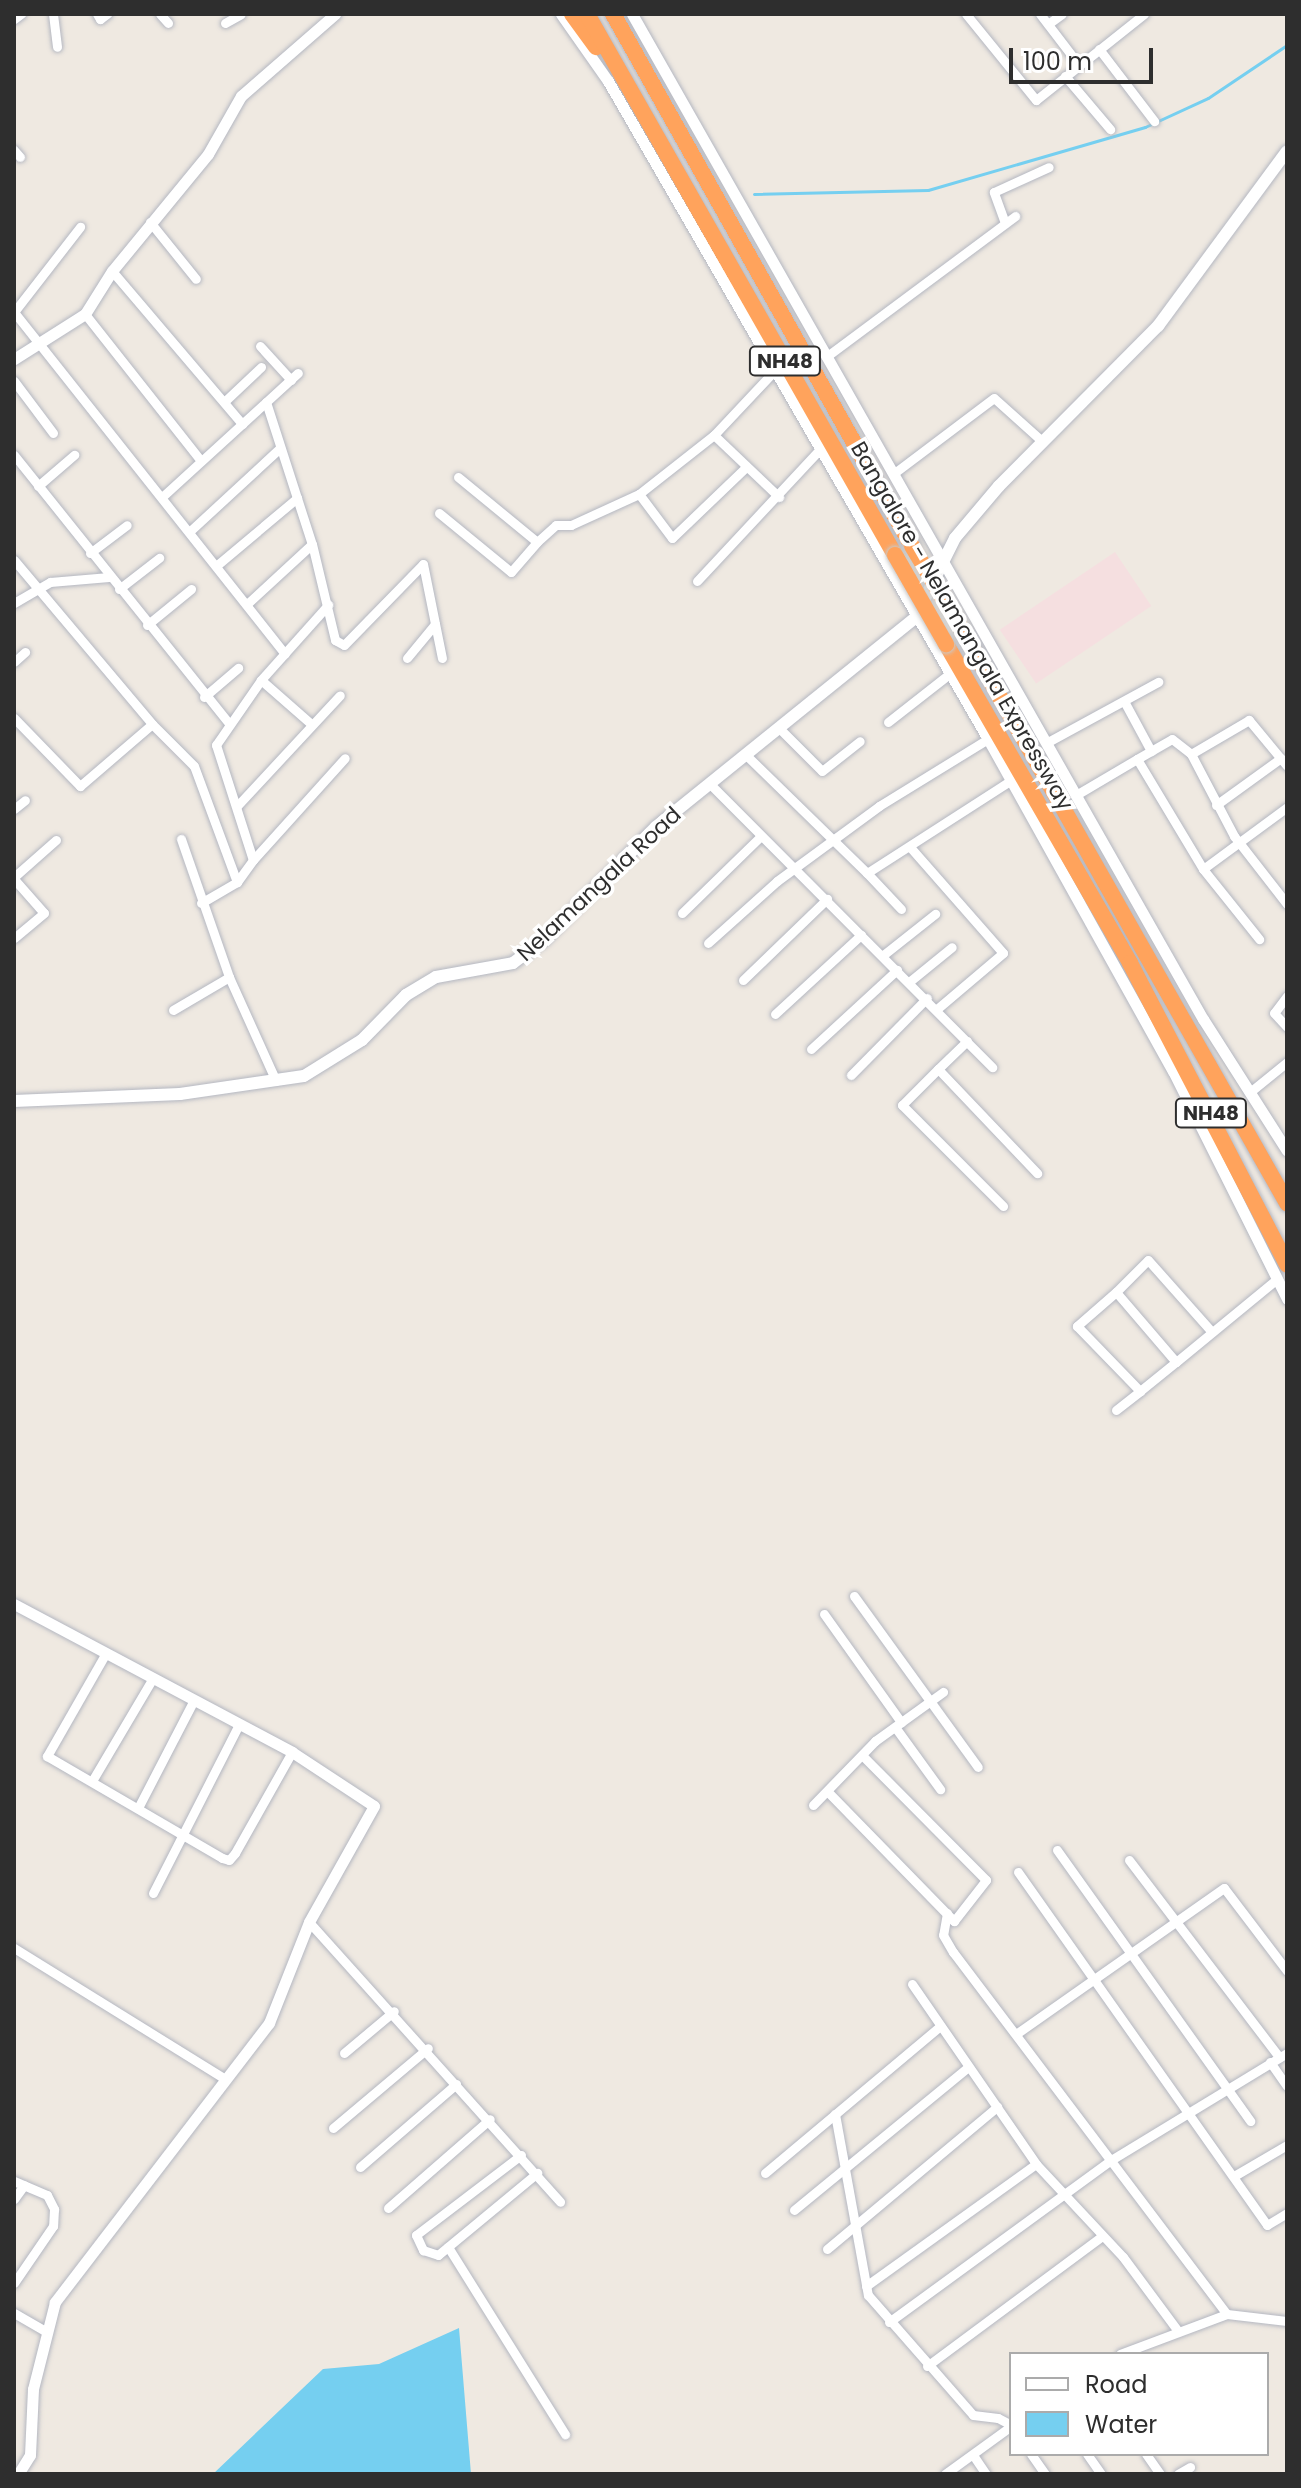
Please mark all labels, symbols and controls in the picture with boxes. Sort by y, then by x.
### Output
scale bar [1013,32,1157,82]
text: 100 m [1023,45,1092,78]
road number: NH48 [747,345,823,377]
street label: Bangalore - Nelamangala Expressway [845,437,1079,815]
street label: Nelamangala Road [512,801,686,967]
road number: NH48 [1173,1097,1249,1129]
legend [1009,2352,1269,2456]
text: Road [1085,2368,1147,2401]
text: Water [1085,2408,1157,2441]

